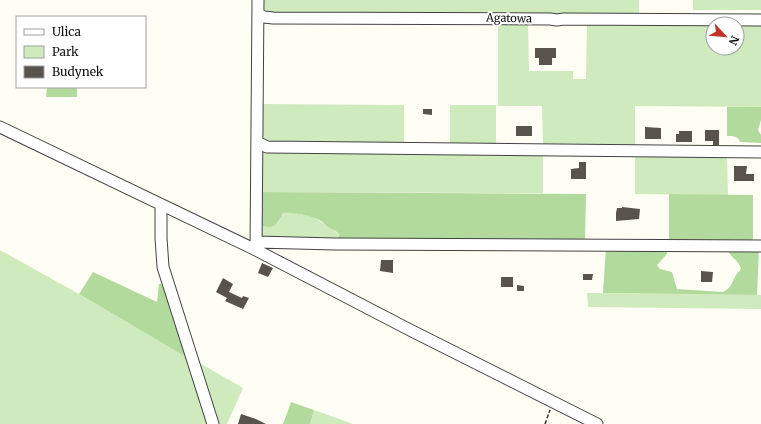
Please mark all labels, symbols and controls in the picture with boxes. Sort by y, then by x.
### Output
street label: Agatowa [485,11,532,25]
legend [16,16,146,88]
north arrow [705,16,745,56]
text: Ulica [52,24,81,39]
text: N [726,33,742,48]
text: Park [52,44,79,59]
text: Budynek [52,64,104,79]

